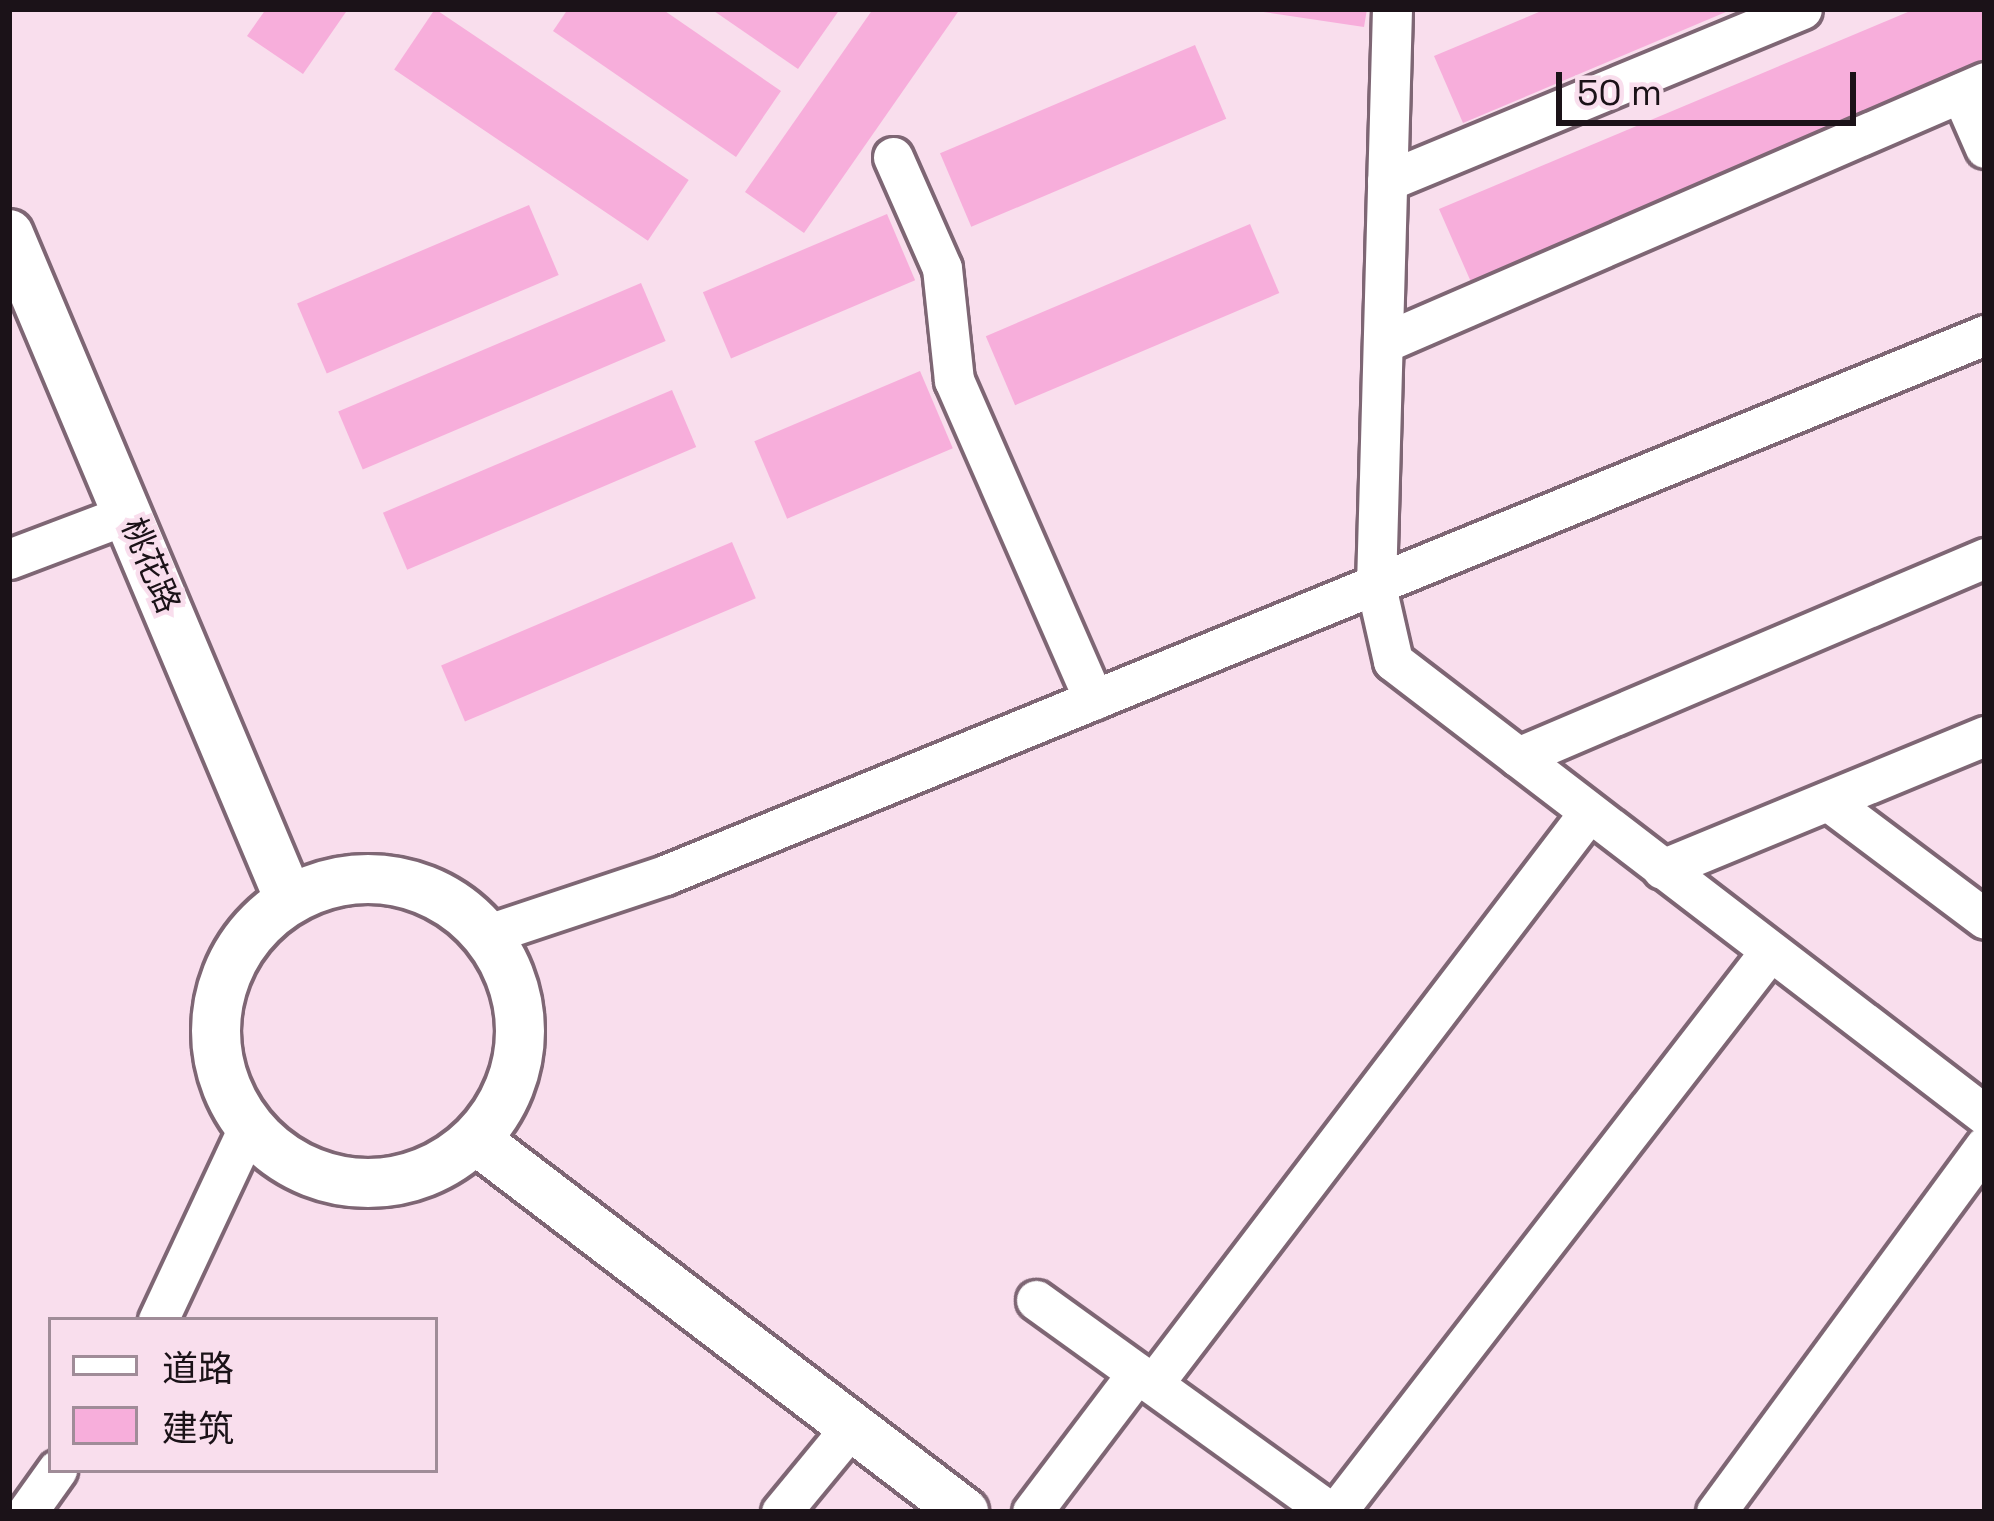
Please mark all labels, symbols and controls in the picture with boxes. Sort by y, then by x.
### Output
scale bar [1562,48,1862,122]
text: 50 m [1577,70,1662,116]
street label: 桃花路 [112,513,188,619]
legend [48,1317,438,1473]
text: 道路 [162,1346,234,1392]
text: 建筑 [162,1406,234,1452]

